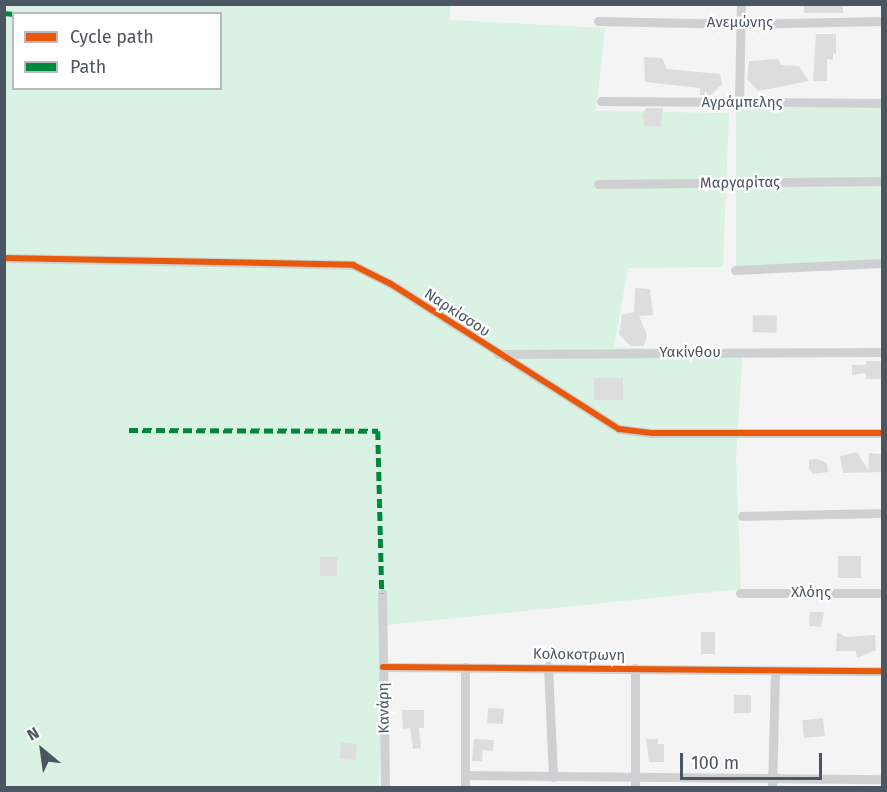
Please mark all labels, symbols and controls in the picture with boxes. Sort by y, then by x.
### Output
legend [12,12,222,90]
street label: Ανεμώνης [707,14,773,32]
text: Cycle path [70,26,154,48]
text: Path [70,56,106,78]
street label: Αγράμπελης [701,94,783,112]
street label: Μαργαρίτας [700,173,780,193]
street label: Ναρκίσσου [421,285,493,341]
street label: Υακίνθου [659,344,721,362]
street label: Χλόης [791,584,831,602]
street label: Κολοκοτρωνη [533,645,625,665]
street label: Κανάρη [375,682,393,734]
north arrow [12,720,72,780]
text: N [24,723,42,745]
scale bar [683,741,826,779]
text: 100 m [691,752,739,774]

